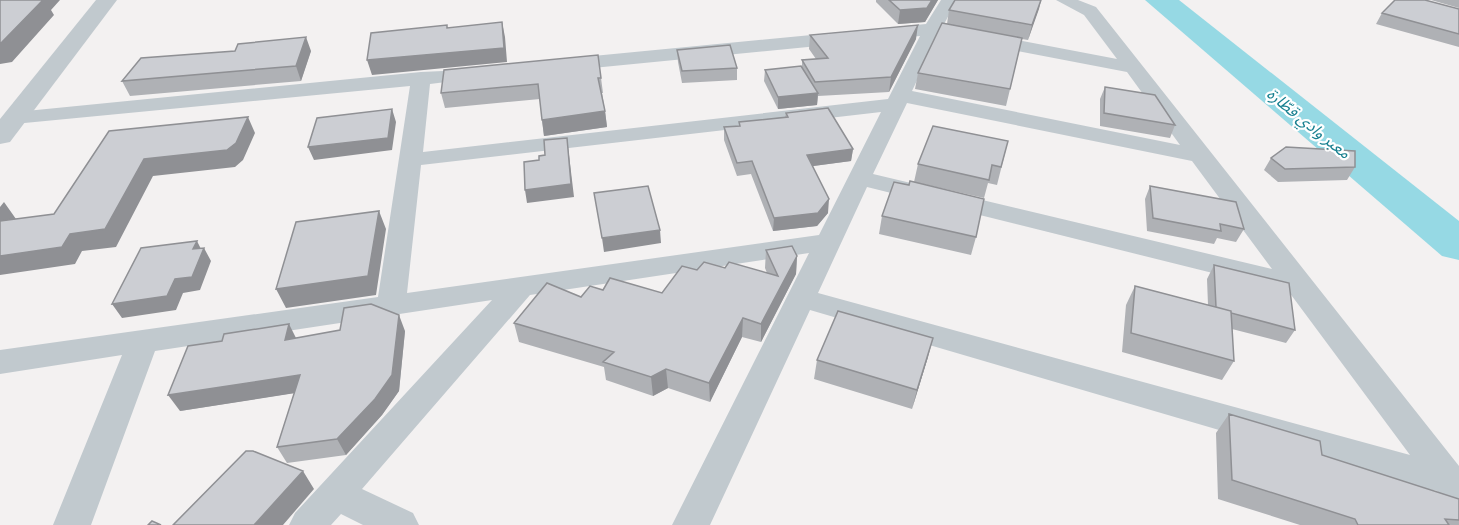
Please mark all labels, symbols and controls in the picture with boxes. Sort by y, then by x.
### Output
water label: معبر وادي قطّارة [1261,85,1354,166]

